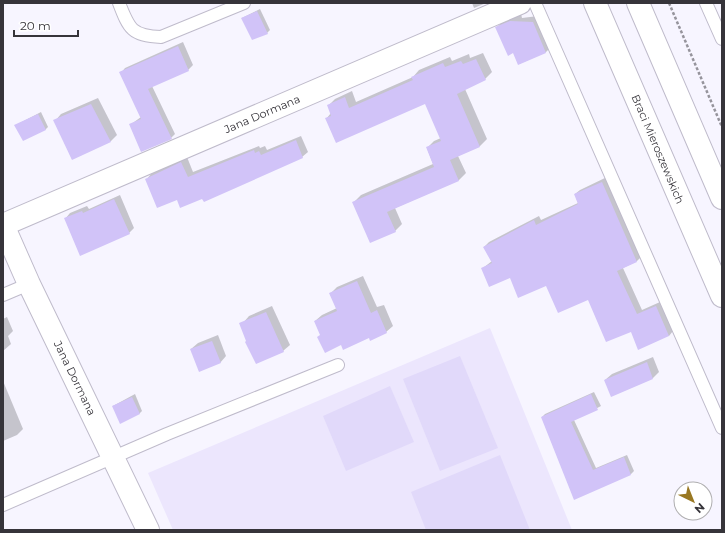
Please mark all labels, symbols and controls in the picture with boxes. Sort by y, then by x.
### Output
scale bar [14,12,78,38]
text: 20 m [20,18,51,33]
street label: Jana Dormana [221,92,302,137]
street label: Braci Mieroszewskich [629,92,687,206]
street label: Jana Dormana [50,338,99,418]
north arrow [673,481,713,521]
text: N [692,500,708,516]

